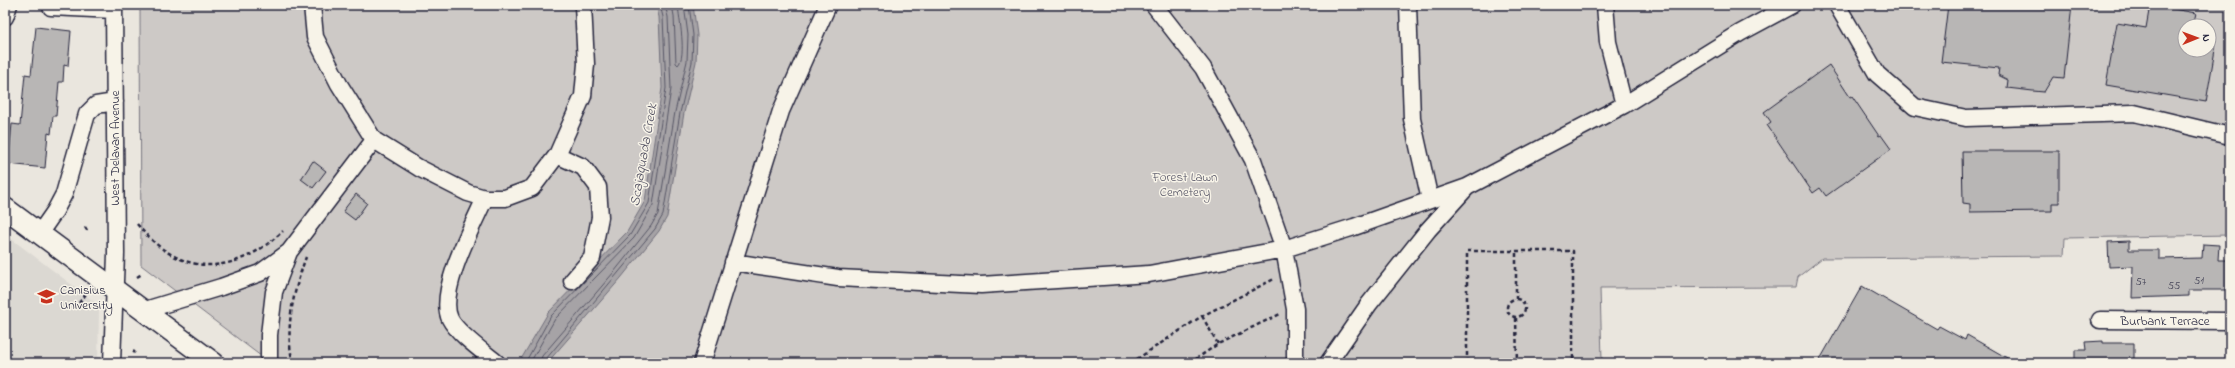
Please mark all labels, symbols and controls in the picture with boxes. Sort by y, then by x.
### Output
north arrow [2177,18,2217,58]
text: N [2198,34,2214,42]
street label: West Delavan Avenue [106,90,125,206]
water label: Scajaquada Creek [625,101,664,208]
park label: Forest Lawn Cemetery [1152,168,1217,203]
house number: 51 [2194,273,2204,289]
house number: 57 [2136,274,2147,290]
house number: 55 [2168,278,2180,294]
place label: Canisius University [60,281,113,316]
school or university icon: Canisius University [37,287,57,307]
street label: Burbank Terrace [2119,312,2210,331]

